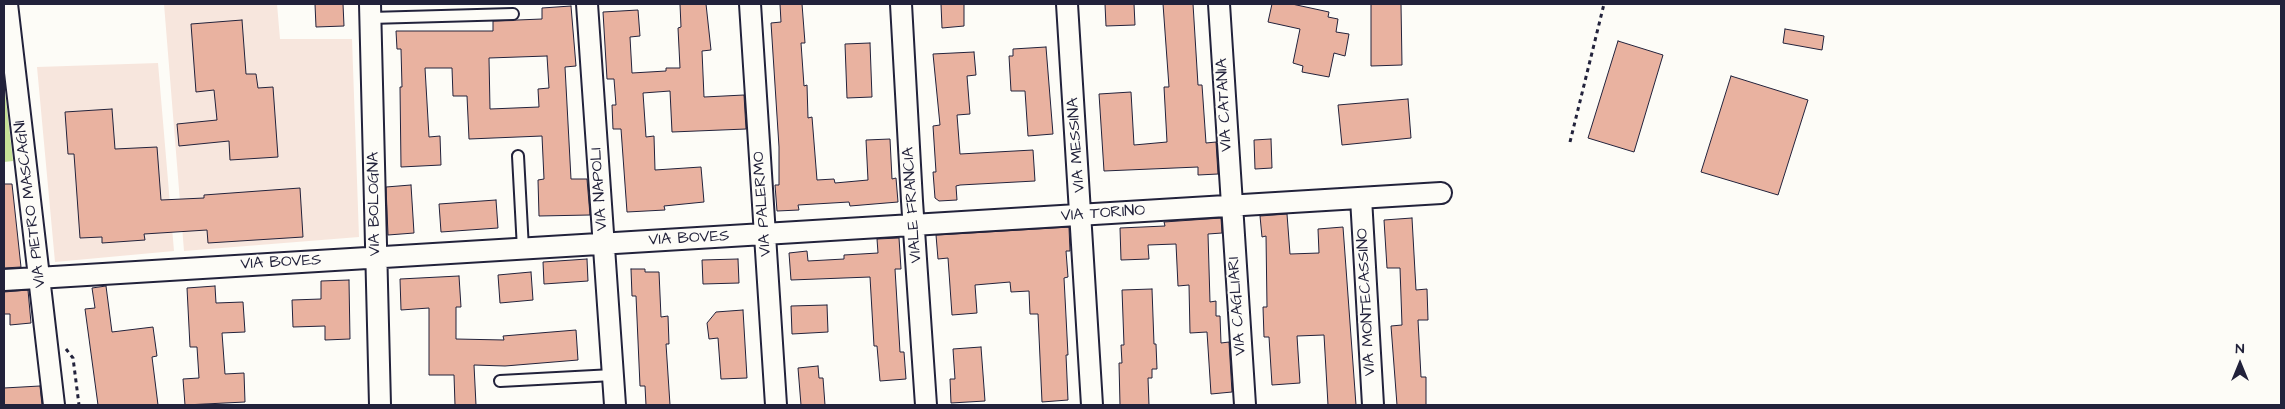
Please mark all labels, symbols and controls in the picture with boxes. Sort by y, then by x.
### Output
street label: VIA CATANIA [1213,58,1237,152]
street label: VIA MESSINA [1064,97,1090,193]
street label: VIA PIETRO MASCAGNI [11,119,51,289]
street label: VIALE FRANCIA [899,146,927,264]
street label: VIA NAPOLI [588,147,612,231]
street label: VIA PALERMO [750,151,776,257]
street label: VIA BOLOGNA [364,152,386,256]
street label: VIA TORINO [1060,201,1146,227]
street label: VIA BOVES [648,227,730,251]
street label: VIA MONTECASSINO [1354,228,1380,376]
street label: VIA BOVES [240,251,322,275]
street label: VIA CAGLIARI [1225,256,1251,356]
north arrow [2215,339,2265,389]
text: N [2236,339,2244,359]

